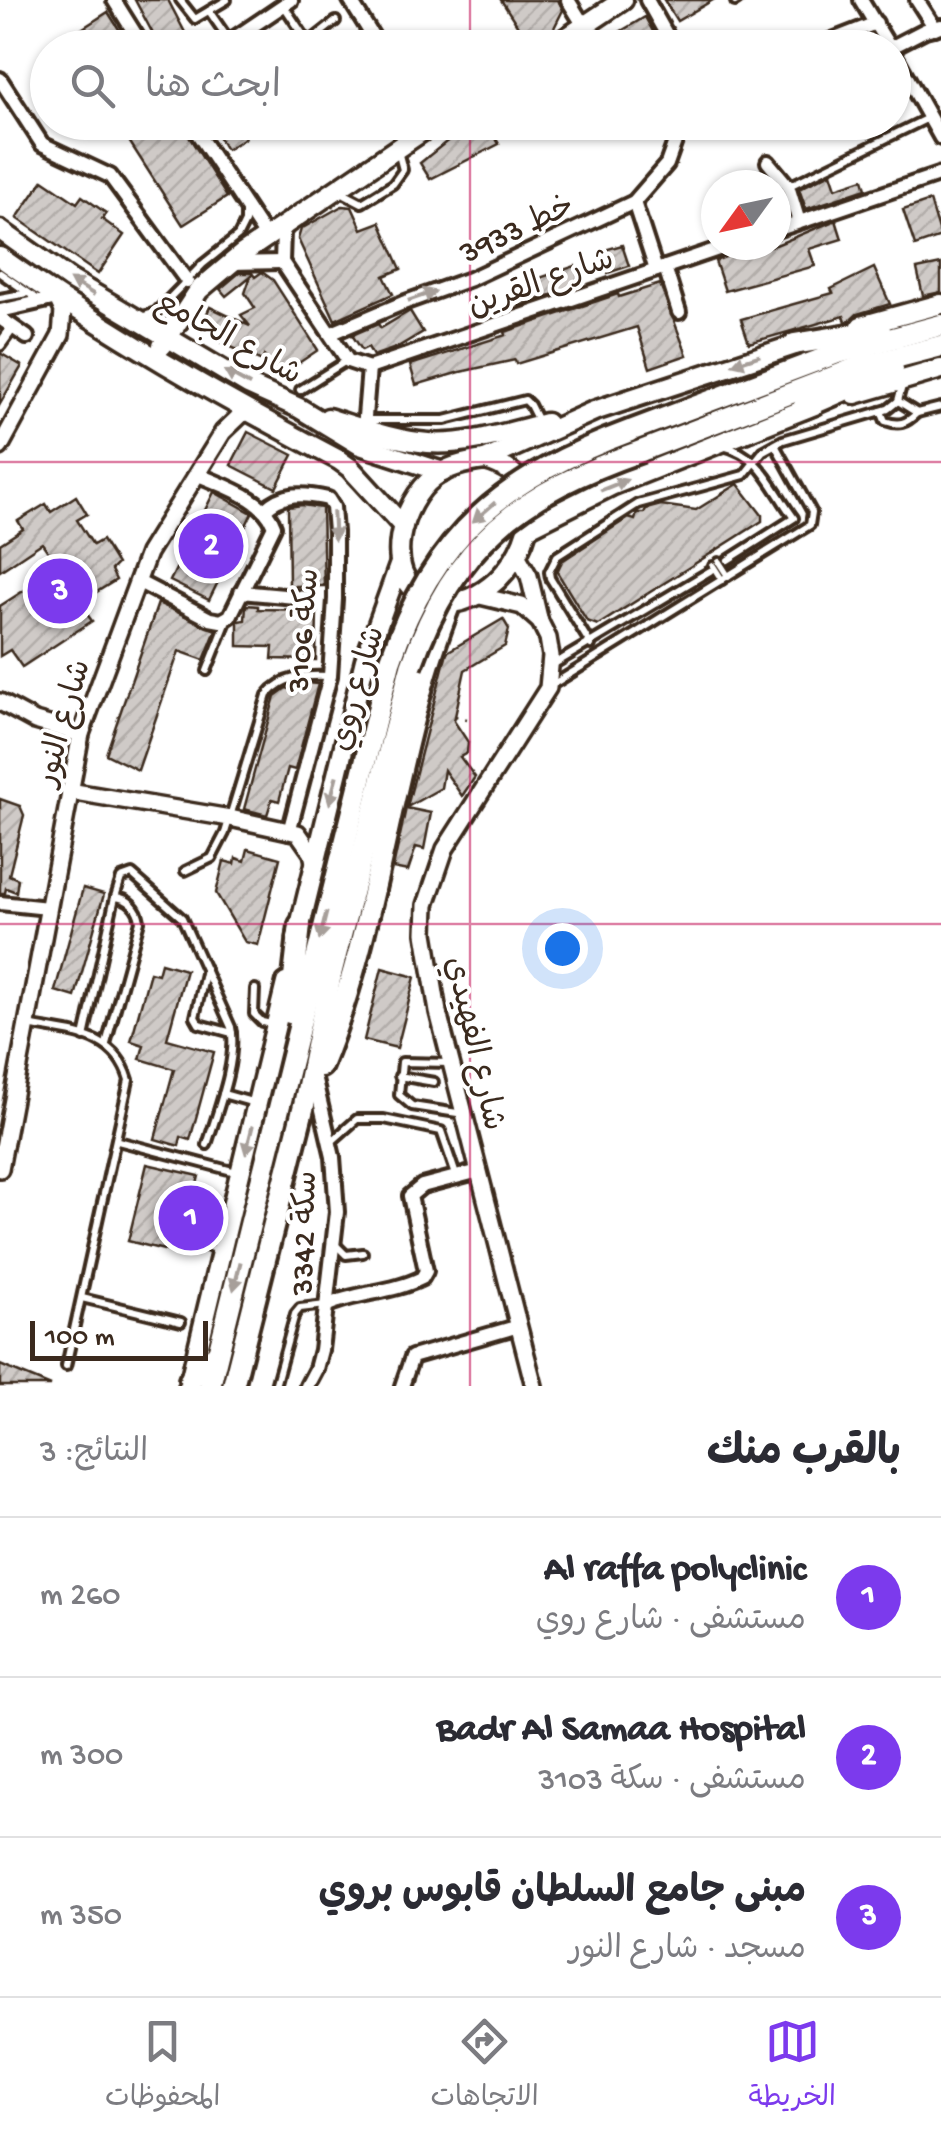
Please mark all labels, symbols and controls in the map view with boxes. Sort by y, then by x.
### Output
search box [30,30,911,140]
icon: search [65,58,120,113]
text: ابحث هنا [145,67,281,111]
north arrow [701,170,791,260]
street label: 3933 خط [454,189,581,275]
street label: شارع القرين [464,242,620,327]
one-way arrow [68,278,96,296]
street label: شارع الجامع [148,285,307,396]
one-way arrow [407,288,437,303]
one-way arrow [731,353,761,368]
one-way arrow [222,369,251,386]
one-way arrow [599,477,629,493]
one-way arrow [472,500,497,522]
pin: 2 [178,508,244,584]
one-way arrow [326,511,342,543]
pin: 3 [28,554,92,628]
street label: سكة 3106 [282,567,330,695]
street label: شارع روي [324,623,396,756]
street label: شارع النور [29,656,102,794]
one-way arrow [325,775,340,806]
one-way arrow [315,911,330,942]
your location [537,923,588,974]
street label: شارع الفهيدي [434,953,511,1135]
one-way arrow [241,1125,257,1156]
street label: سكة 3342 [286,1170,328,1297]
pin: 1 [158,1180,224,1256]
one-way arrow [229,1261,244,1292]
scale bar [30,1316,208,1360]
text: 100 m [45,1322,115,1355]
text: بالقرب منك [707,1431,901,1480]
text: النتائج: 3 [40,1435,148,1473]
text: Al raffa polyclinic [544,1549,806,1593]
text: 260 m [40,1578,120,1616]
text: 1 [862,1578,875,1616]
text: مستشفى · شارع روي [536,1603,806,1641]
text: Badr Al Samaa Hospital [437,1709,806,1753]
text: 300 m [40,1738,123,1776]
text: 2 [861,1738,876,1776]
text: مستشفى · سكة 3103 [539,1763,806,1801]
text: مبنى جامع السلطان قابوس بروي [319,1872,806,1916]
text: 350 m [40,1898,122,1936]
text: 3 [860,1898,877,1936]
text: مسجد · شارع النور [569,1932,806,1970]
tab: المحفوظات [105,2014,220,2120]
tab: الاتجاهات [430,2014,539,2120]
tab: الخريطة [749,2014,836,2120]

